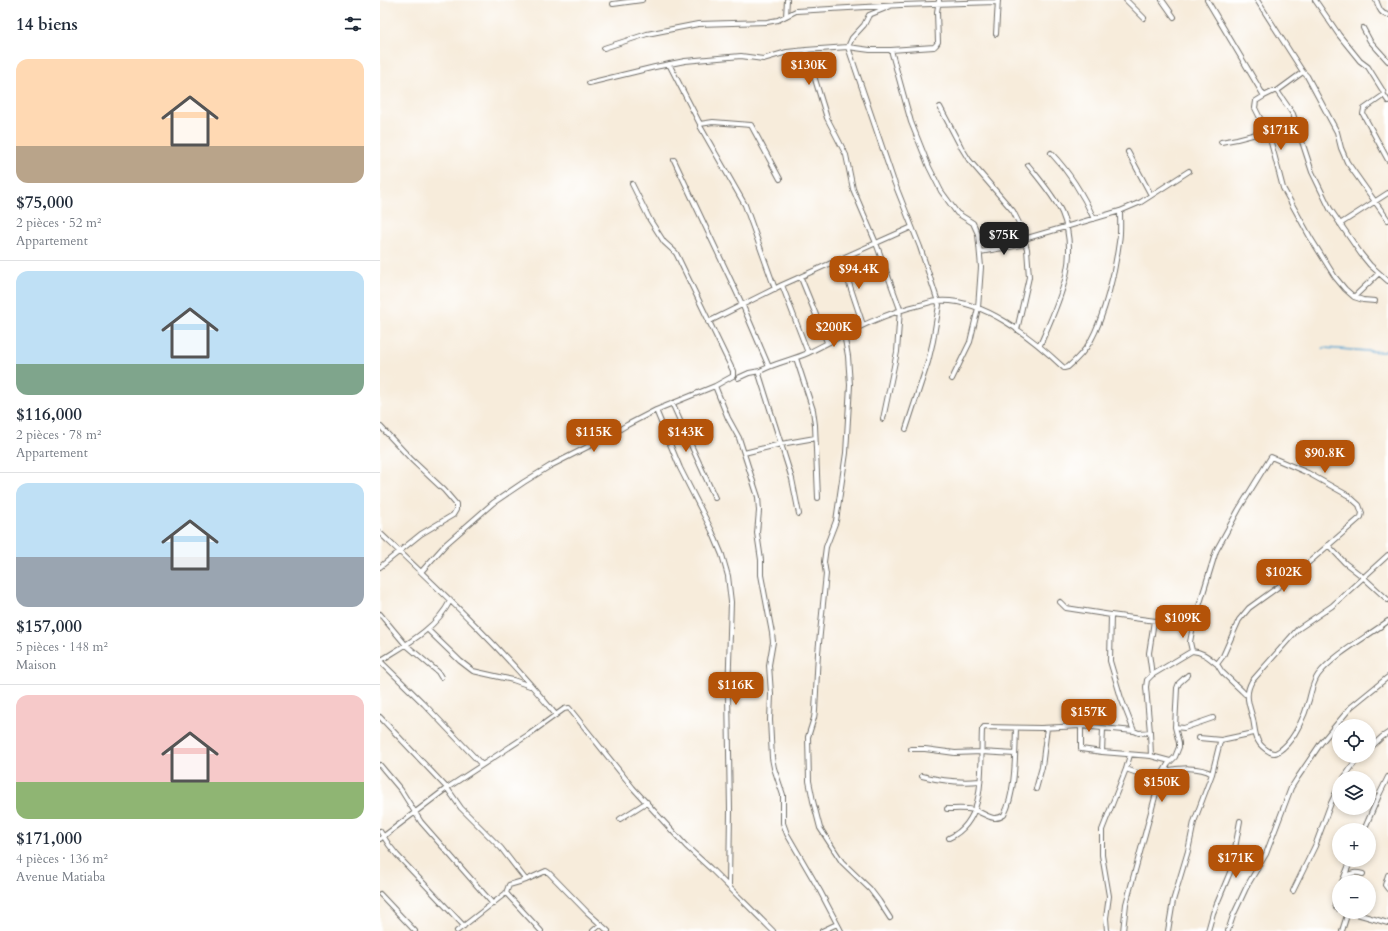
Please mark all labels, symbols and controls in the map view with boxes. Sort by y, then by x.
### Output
text: 14 biens [16,13,78,36]
icon: filters [342,13,364,35]
pin: $130K [781,52,837,86]
text: $130K [790,56,828,74]
icon: home [154,85,226,157]
pin: $171K [1253,117,1309,151]
text: $171K [1262,121,1300,139]
text: $75,000 [16,191,73,214]
text: 2 pièces · 52 m² [16,214,101,232]
pin: $75K [980,222,1028,256]
text: $75K [989,226,1019,244]
text: Appartement [16,232,88,250]
pin: $94.4K [826,256,892,290]
text: $94.4K [839,260,879,278]
icon: home [154,297,226,369]
pin: $200K [806,314,862,348]
text: $200K [815,318,853,336]
text: $116,000 [16,403,82,426]
pin: $115K [566,419,622,453]
pin: $143K [658,419,714,453]
text: $115K [575,423,613,441]
text: $143K [667,423,705,441]
text: 2 pièces · 78 m² [16,426,101,444]
pin: $90.8K [1292,440,1358,474]
text: Appartement [16,444,88,462]
text: $90.8K [1305,444,1345,462]
icon: home [154,509,226,581]
pin: $102K [1256,559,1312,593]
text: $102K [1265,563,1303,581]
pin: $109K [1155,605,1211,639]
text: $109K [1164,609,1202,627]
text: $157,000 [16,615,82,638]
text: 5 pièces · 148 m² [16,638,108,656]
text: Maison [16,656,56,674]
pin: $116K [708,672,764,706]
text: $116K [717,676,755,694]
pin: $157K [1061,699,1117,733]
text: $157K [1070,703,1108,721]
map controls [1332,719,1376,919]
button: locate [1332,719,1376,763]
icon: home [154,721,226,793]
pin: $150K [1134,769,1190,803]
button: layers [1332,771,1376,815]
text: $150K [1143,773,1181,791]
button: + [1332,823,1376,867]
text: $171,000 [16,827,82,850]
pin: $171K [1208,845,1264,879]
text: $171K [1217,849,1255,867]
text: 4 pièces · 136 m² [16,850,108,868]
text: Avenue Matiaba [16,868,105,886]
button: − [1332,875,1376,919]

